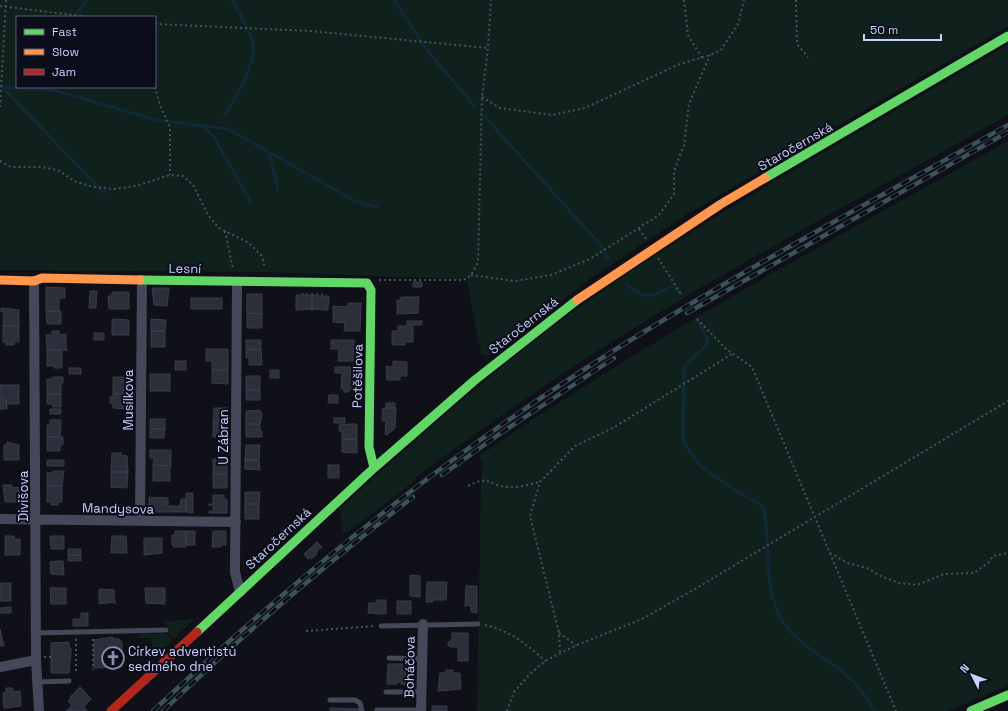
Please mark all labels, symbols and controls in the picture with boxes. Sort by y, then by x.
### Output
legend [16,16,156,88]
scale bar [864,16,941,42]
text: 50 m [870,22,898,38]
text: Fast [52,24,77,40]
text: Slow [52,44,79,60]
text: Jam [52,64,76,80]
street label: Staročernská [755,118,836,175]
street label: Lesní [168,260,202,277]
street label: Staročernská [485,293,562,358]
street label: Potěšilova [348,343,367,408]
street label: Musílkova [120,369,137,431]
street label: U Zábran [215,409,232,465]
street label: Divišova [15,470,32,521]
street label: Mandysova [82,499,155,518]
street label: Staročernská [242,503,315,573]
street label: Boháčova [400,635,419,698]
place label: Církev adventistů sedmého dne [128,643,237,675]
church icon: Církev adventistů sedmého dne [100,645,126,671]
north arrow [952,655,992,695]
text: N [957,661,972,676]

